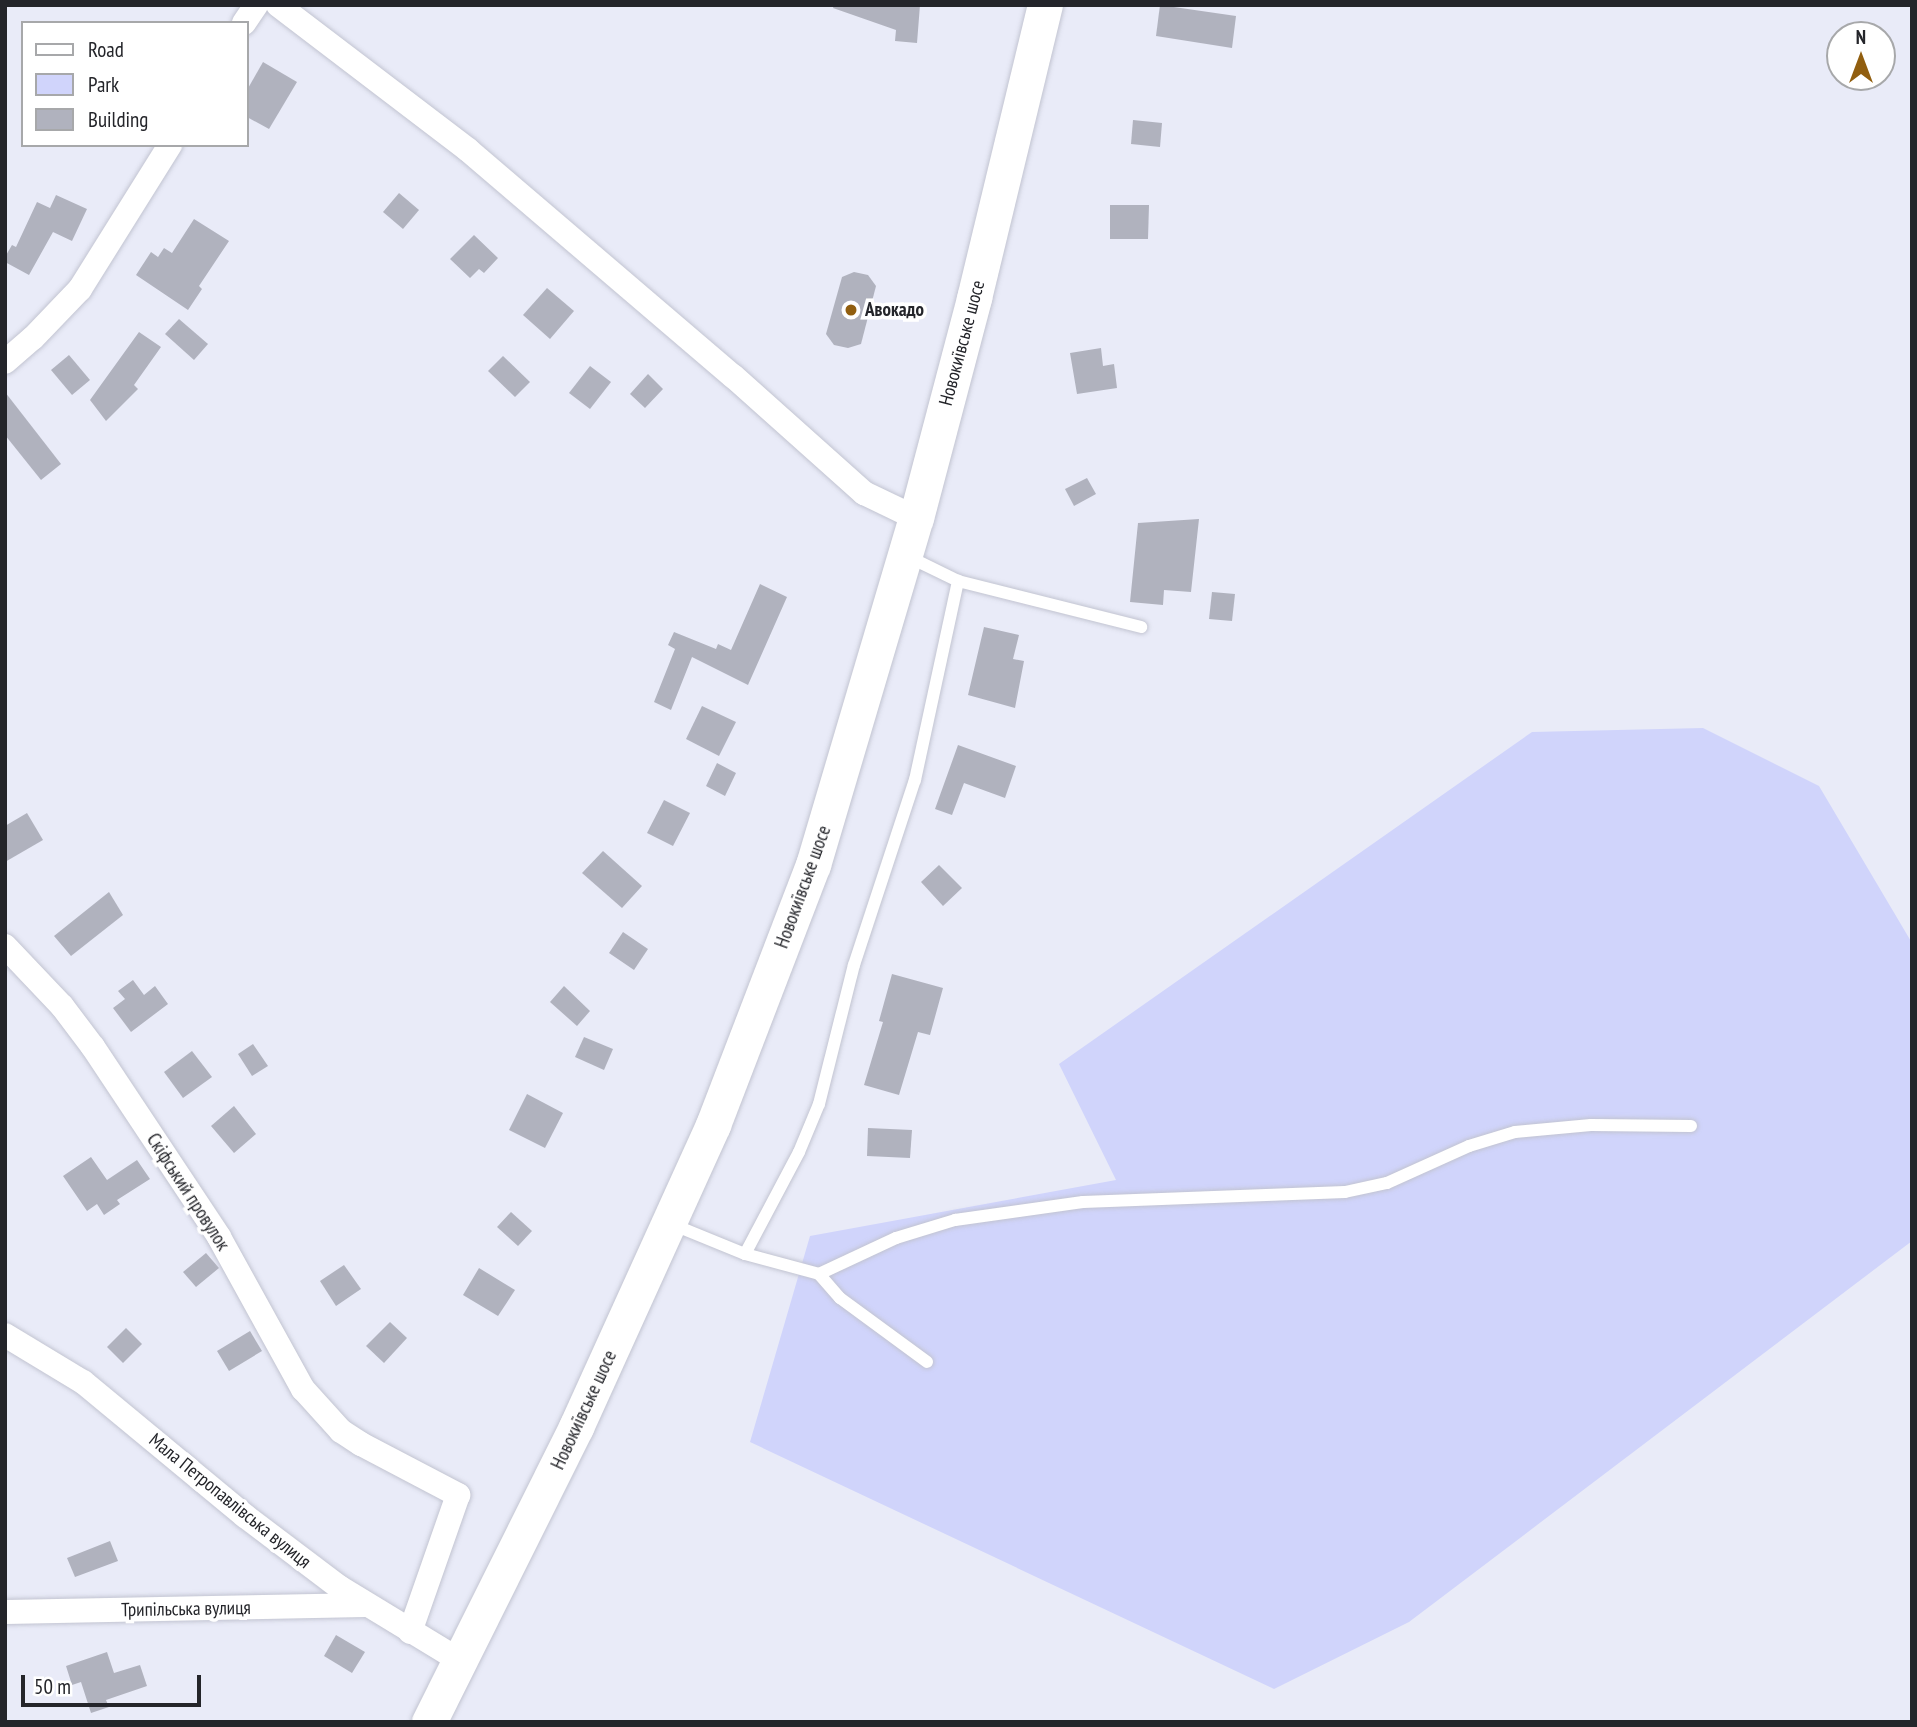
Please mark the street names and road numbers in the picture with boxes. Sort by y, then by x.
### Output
street label: Новокиївське шосе [934,278,990,408]
street label: Новокиївське шосе [770,823,836,951]
street label: Скіфський провулок [142,1129,234,1255]
street label: Новокиївське шосе [546,1347,622,1473]
street label: Мала Петропавлівська вулиця [144,1429,316,1573]
street label: Трипільська вулиця [121,1596,251,1622]

